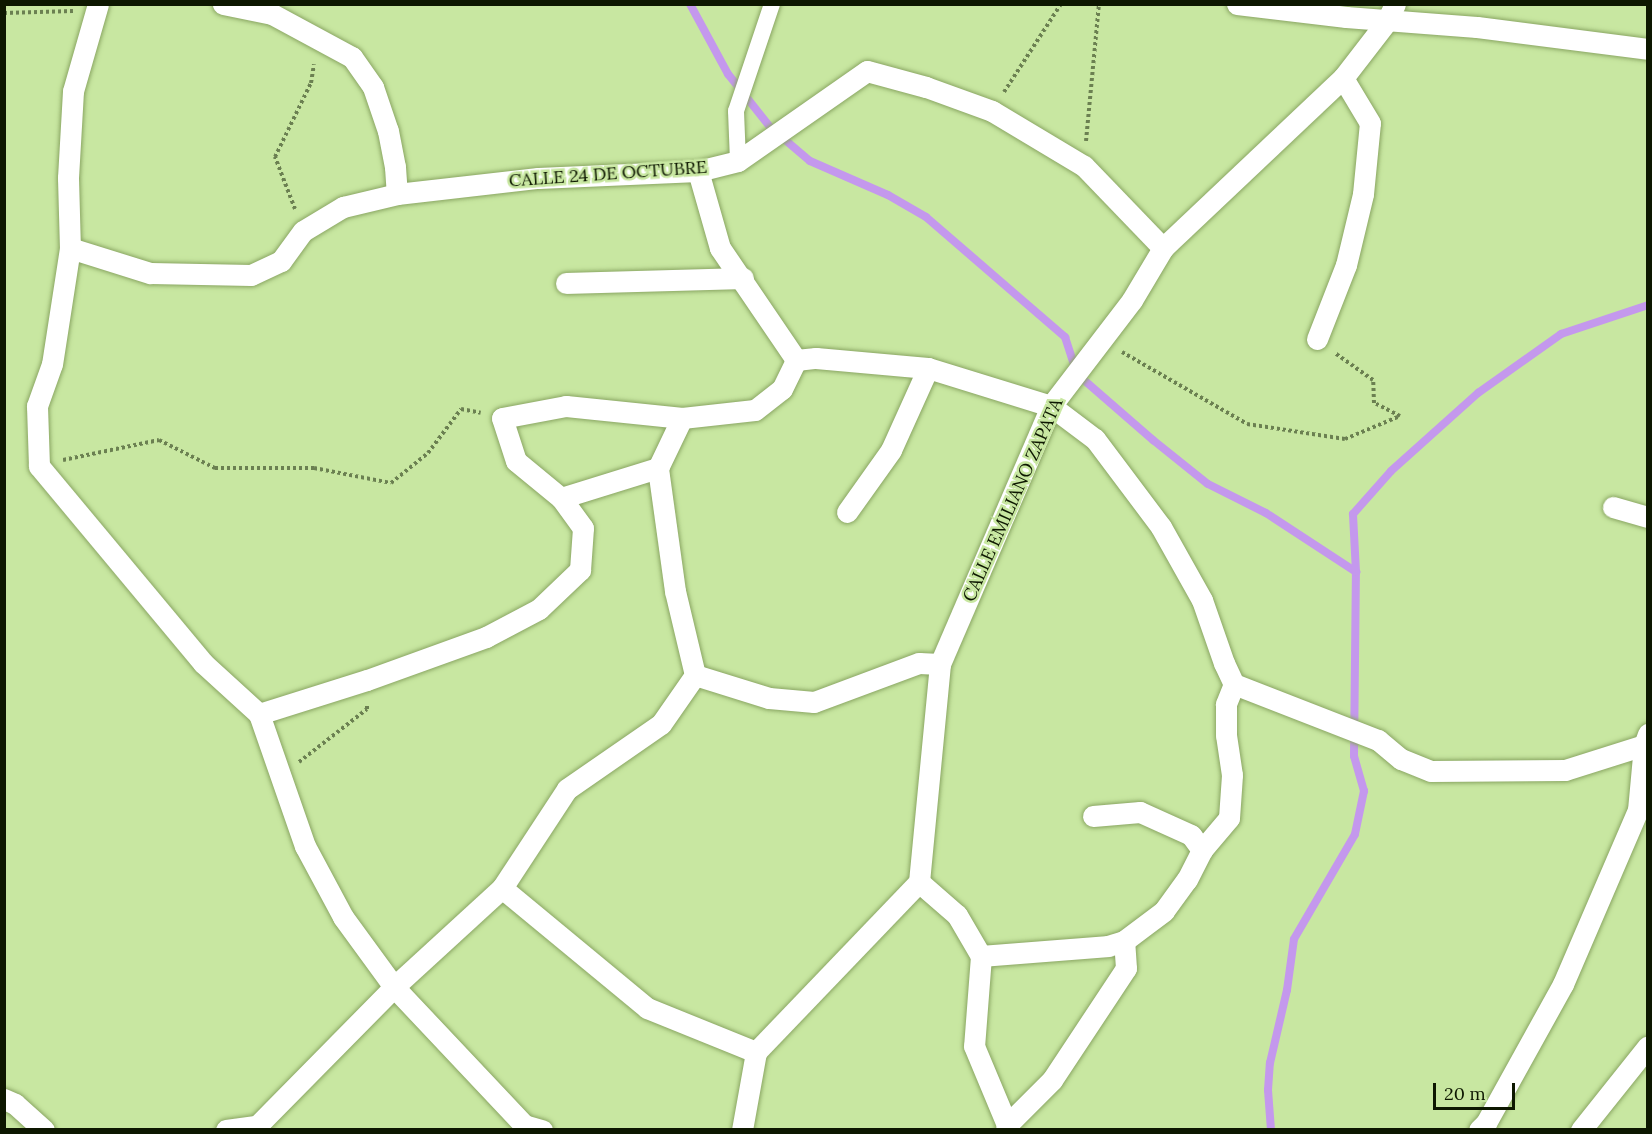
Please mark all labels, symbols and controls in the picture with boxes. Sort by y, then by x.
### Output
street label: CALLE 24 DE OCTUBRE [508,156,708,192]
street label: CALLE EMILIANO ZAPATA [958,395,1068,605]
scale bar [1436,1071,1518,1109]
text: 20 m [1444,1082,1486,1105]

